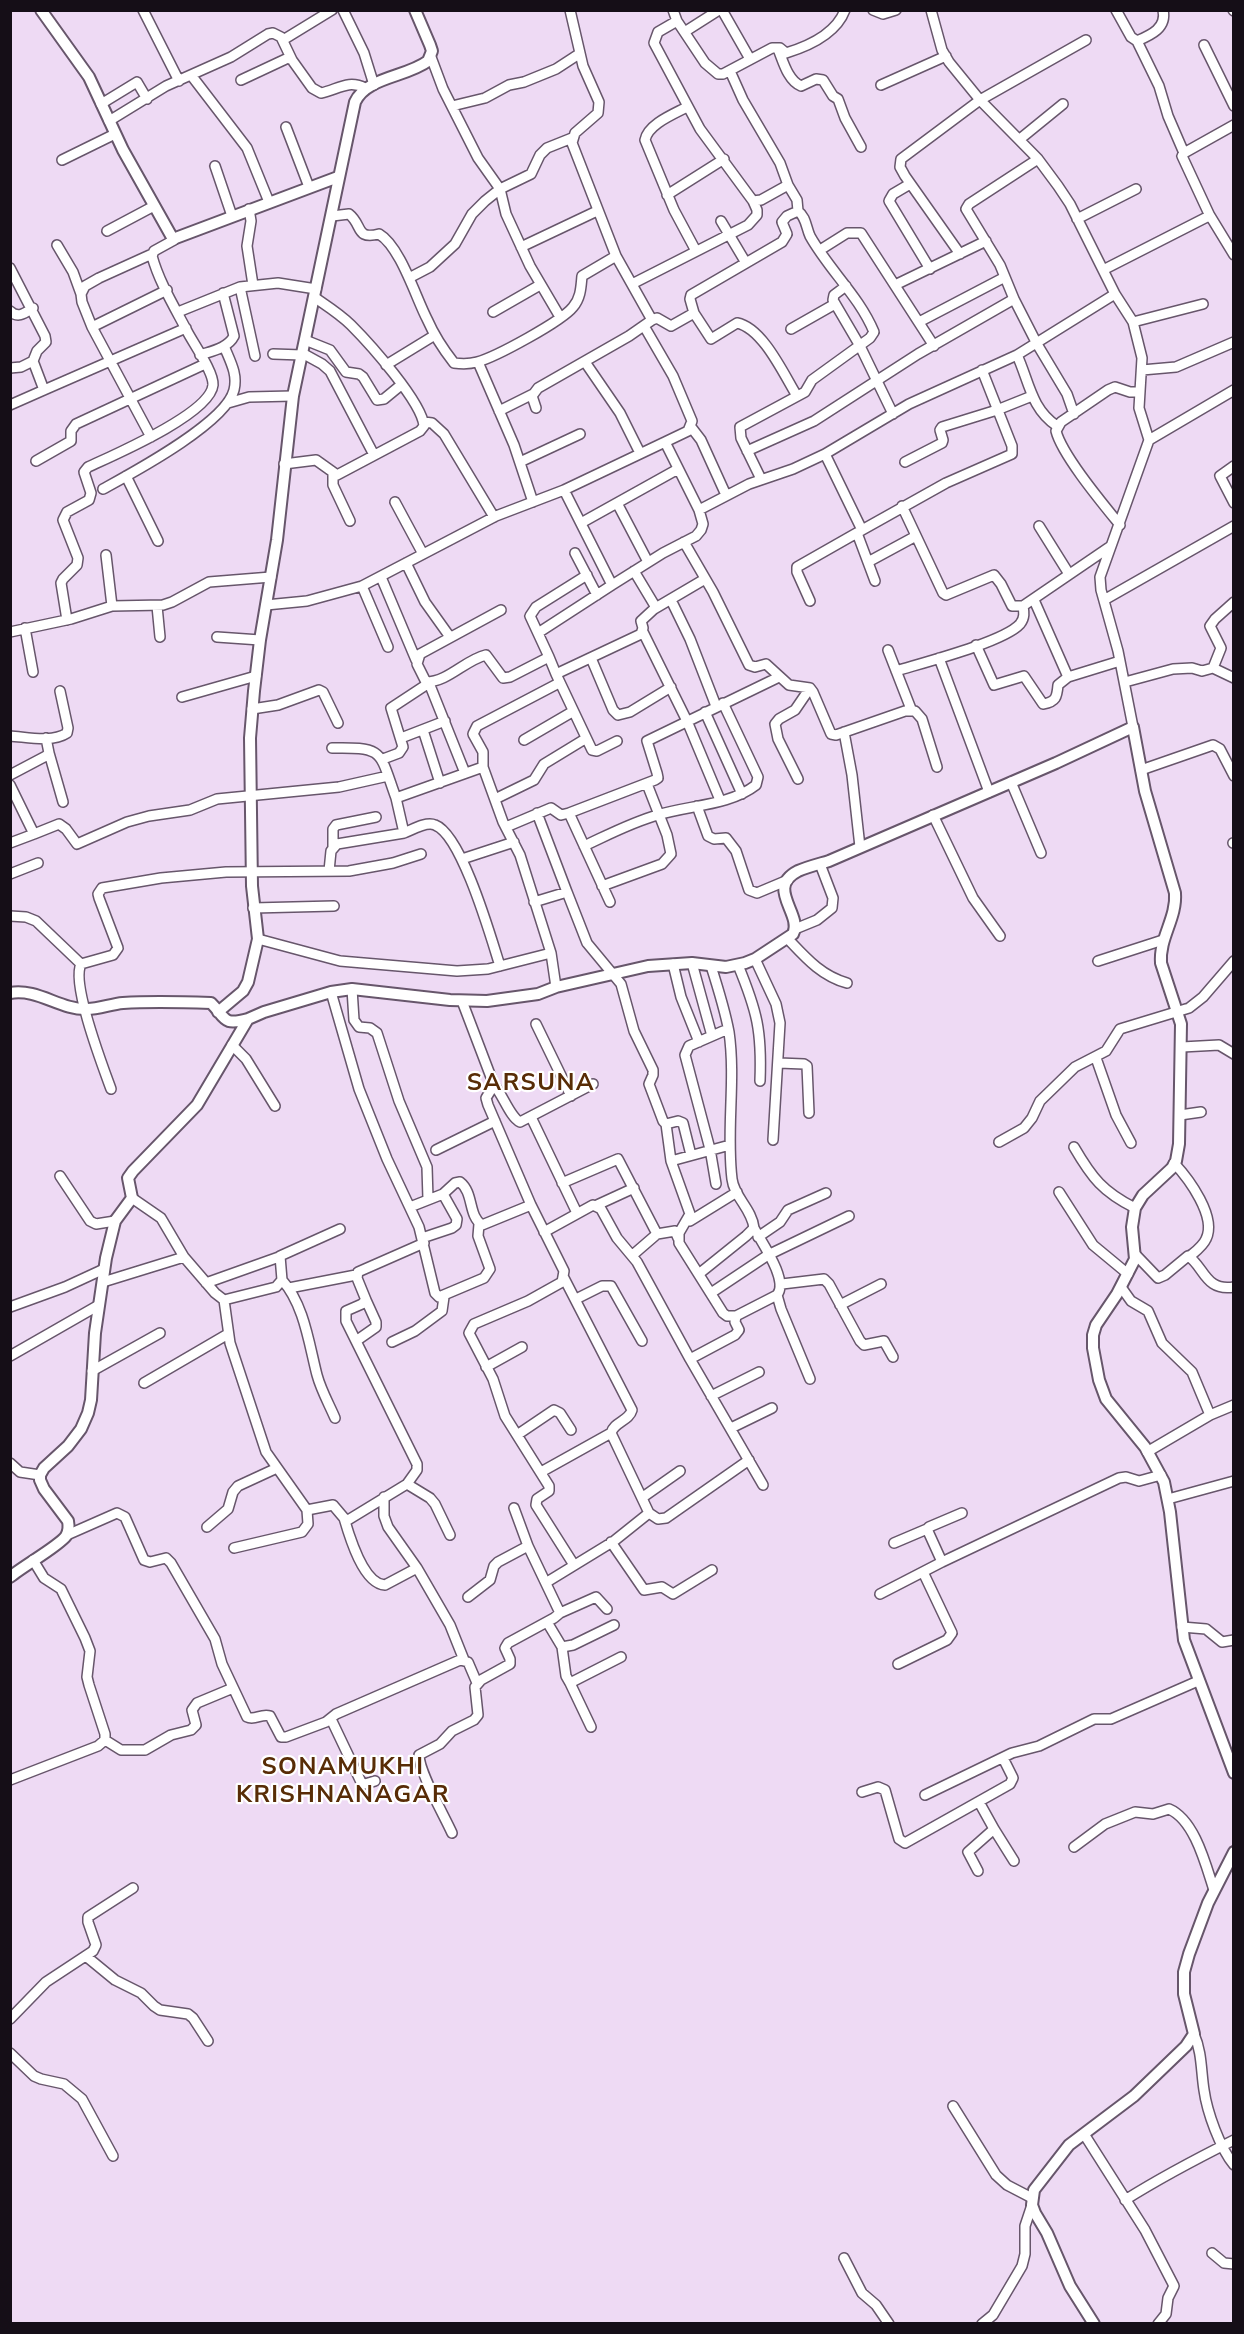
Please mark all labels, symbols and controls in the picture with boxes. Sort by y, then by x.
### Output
district label: SARSUNA [467,1070,595,1098]
district label: SONAMUKHI KRISHNANAGAR [236,1754,450,1810]

